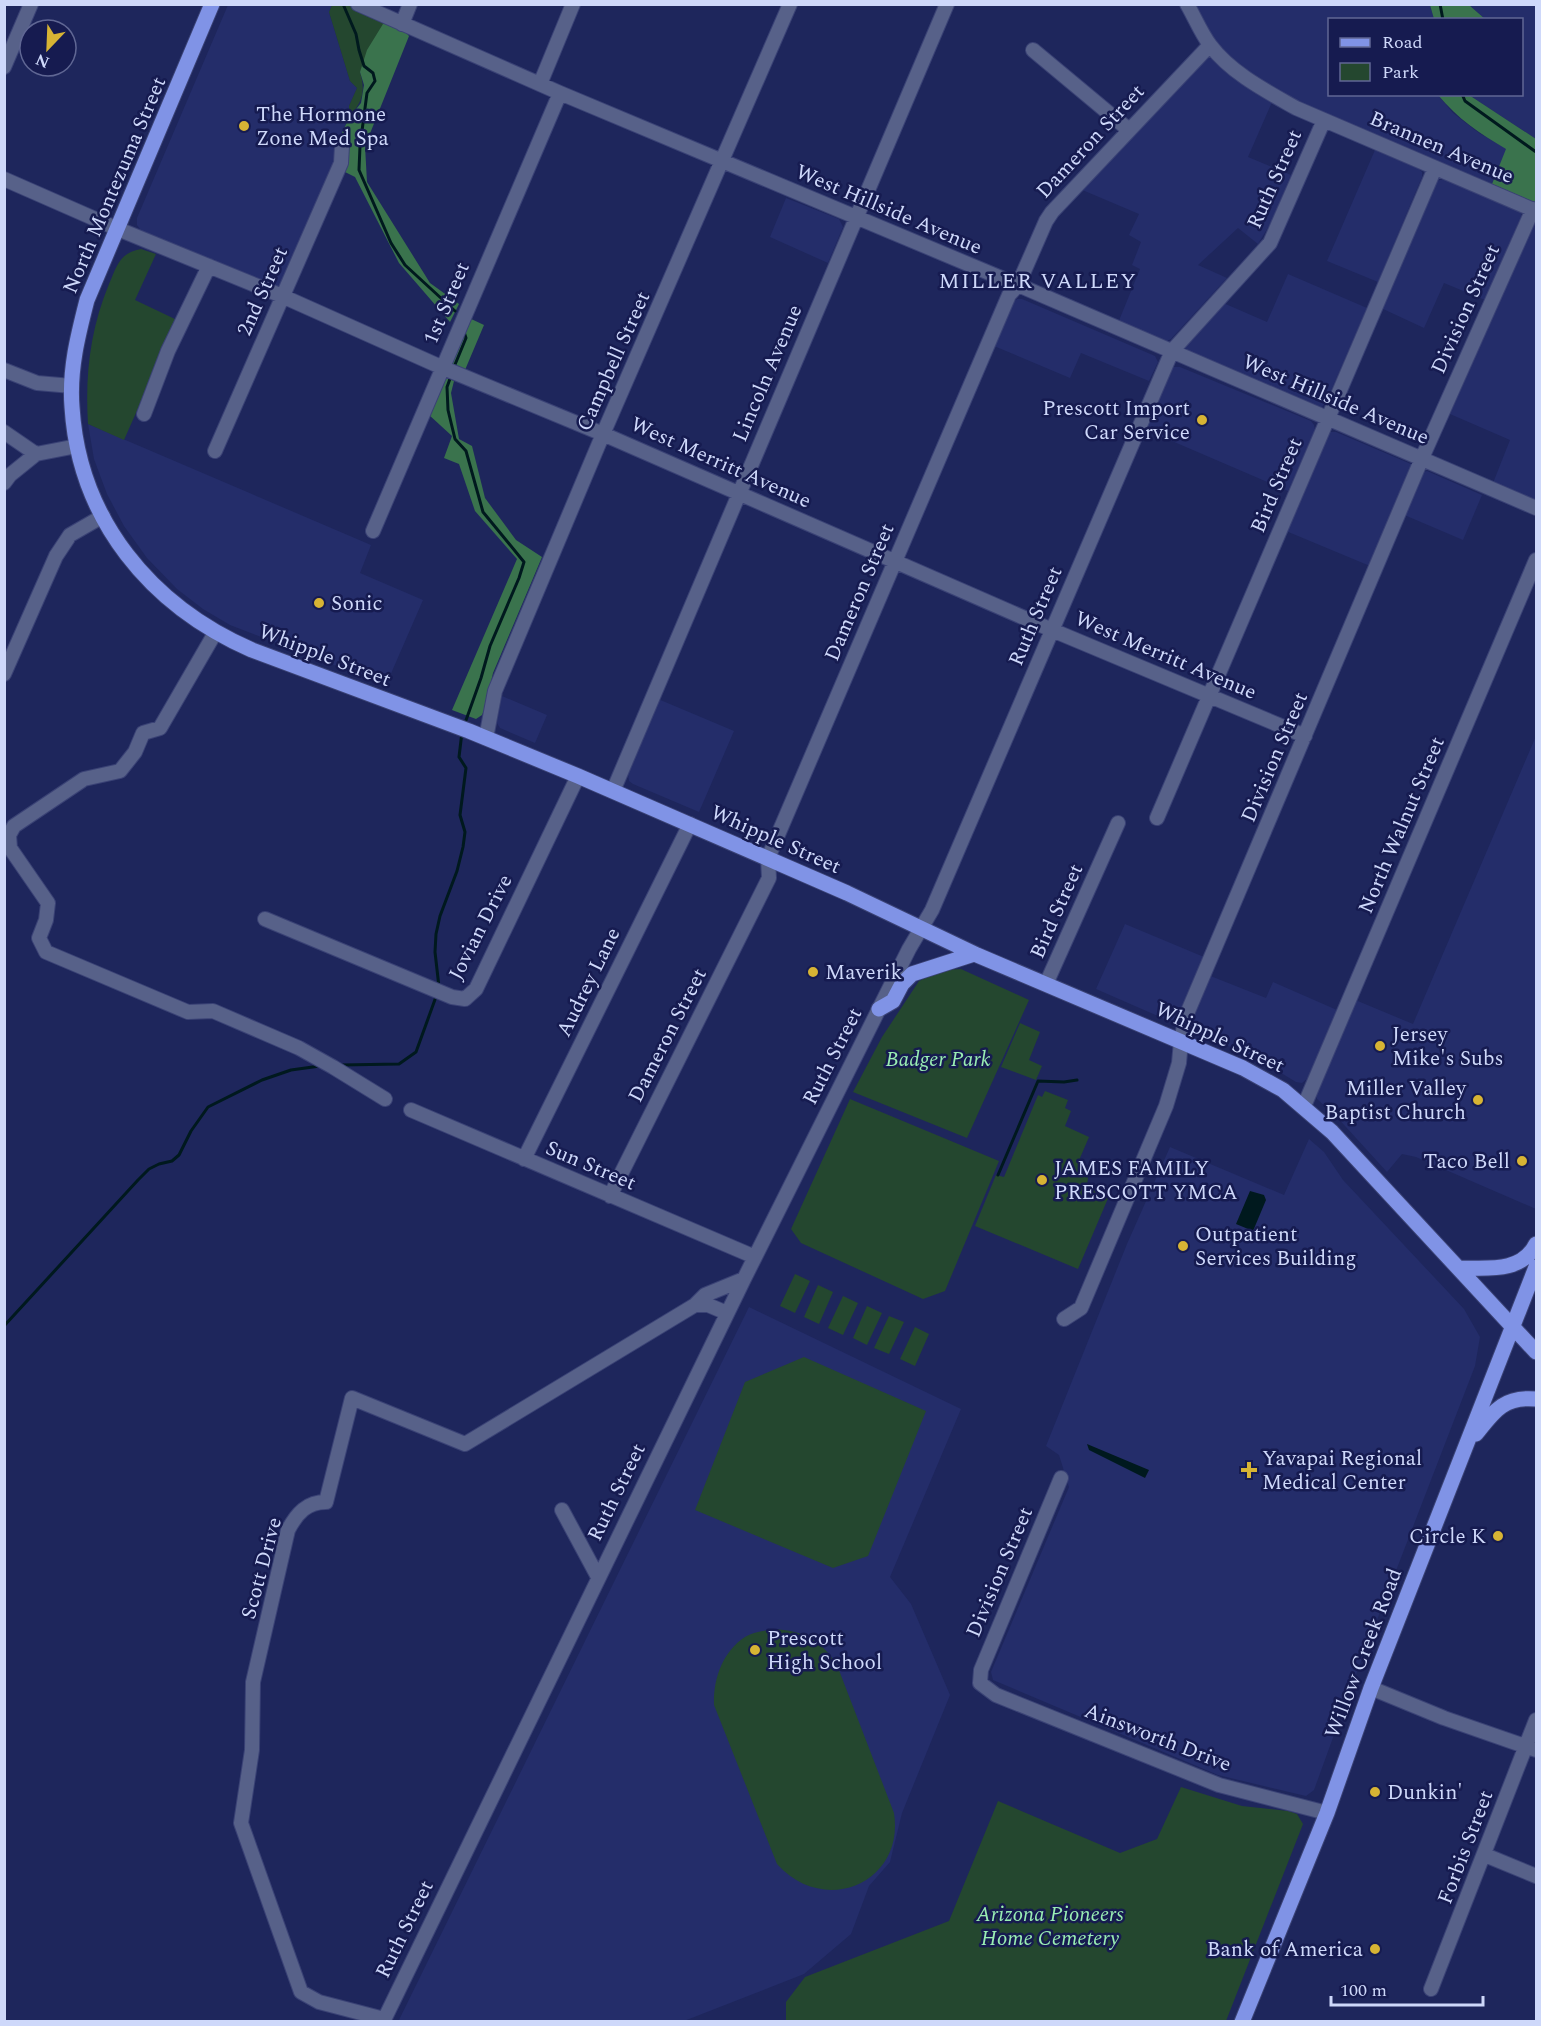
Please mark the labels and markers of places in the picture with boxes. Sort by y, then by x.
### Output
place label: The Hormone Zone Med Spa [256,99,390,155]
marker: The Hormone Zone Med Spa [237,119,251,133]
place label: Prescott Import Car Service [1042,393,1190,449]
marker: Prescott Import Car Service [1195,413,1209,427]
place label: Sonic [331,588,383,620]
marker: Sonic [312,596,326,610]
place label: Maverik [825,957,903,989]
marker: Maverik [806,965,820,979]
place label: Jersey Mike's Subs [1392,1019,1504,1075]
marker: Jersey Mike's Subs [1373,1039,1387,1053]
place label: Miller Valley Baptist Church [1325,1073,1467,1129]
marker: Miller Valley Baptist Church [1471,1093,1485,1107]
place label: Taco Bell [1423,1146,1510,1178]
place label: JAMES FAMILY PRESCOTT YMCA [1054,1153,1238,1209]
marker: Taco Bell [1515,1154,1529,1168]
marker: JAMES FAMILY PRESCOTT YMCA [1035,1173,1049,1187]
place label: Outpatient Services Building [1195,1219,1357,1275]
marker: Outpatient Services Building [1176,1239,1190,1253]
place label: Yavapai Regional Medical Center [1262,1443,1422,1499]
marker: Yavapai Regional Medical Center [1240,1461,1258,1479]
place label: Circle K [1409,1521,1486,1553]
marker: Circle K [1491,1529,1505,1543]
place label: Prescott High School [767,1623,882,1679]
marker: Prescott High School [748,1643,762,1657]
place label: Dunkin' [1387,1777,1463,1809]
marker: Dunkin' [1368,1785,1382,1799]
place label: Bank of America [1207,1934,1364,1966]
marker: Bank of America [1368,1942,1382,1956]

